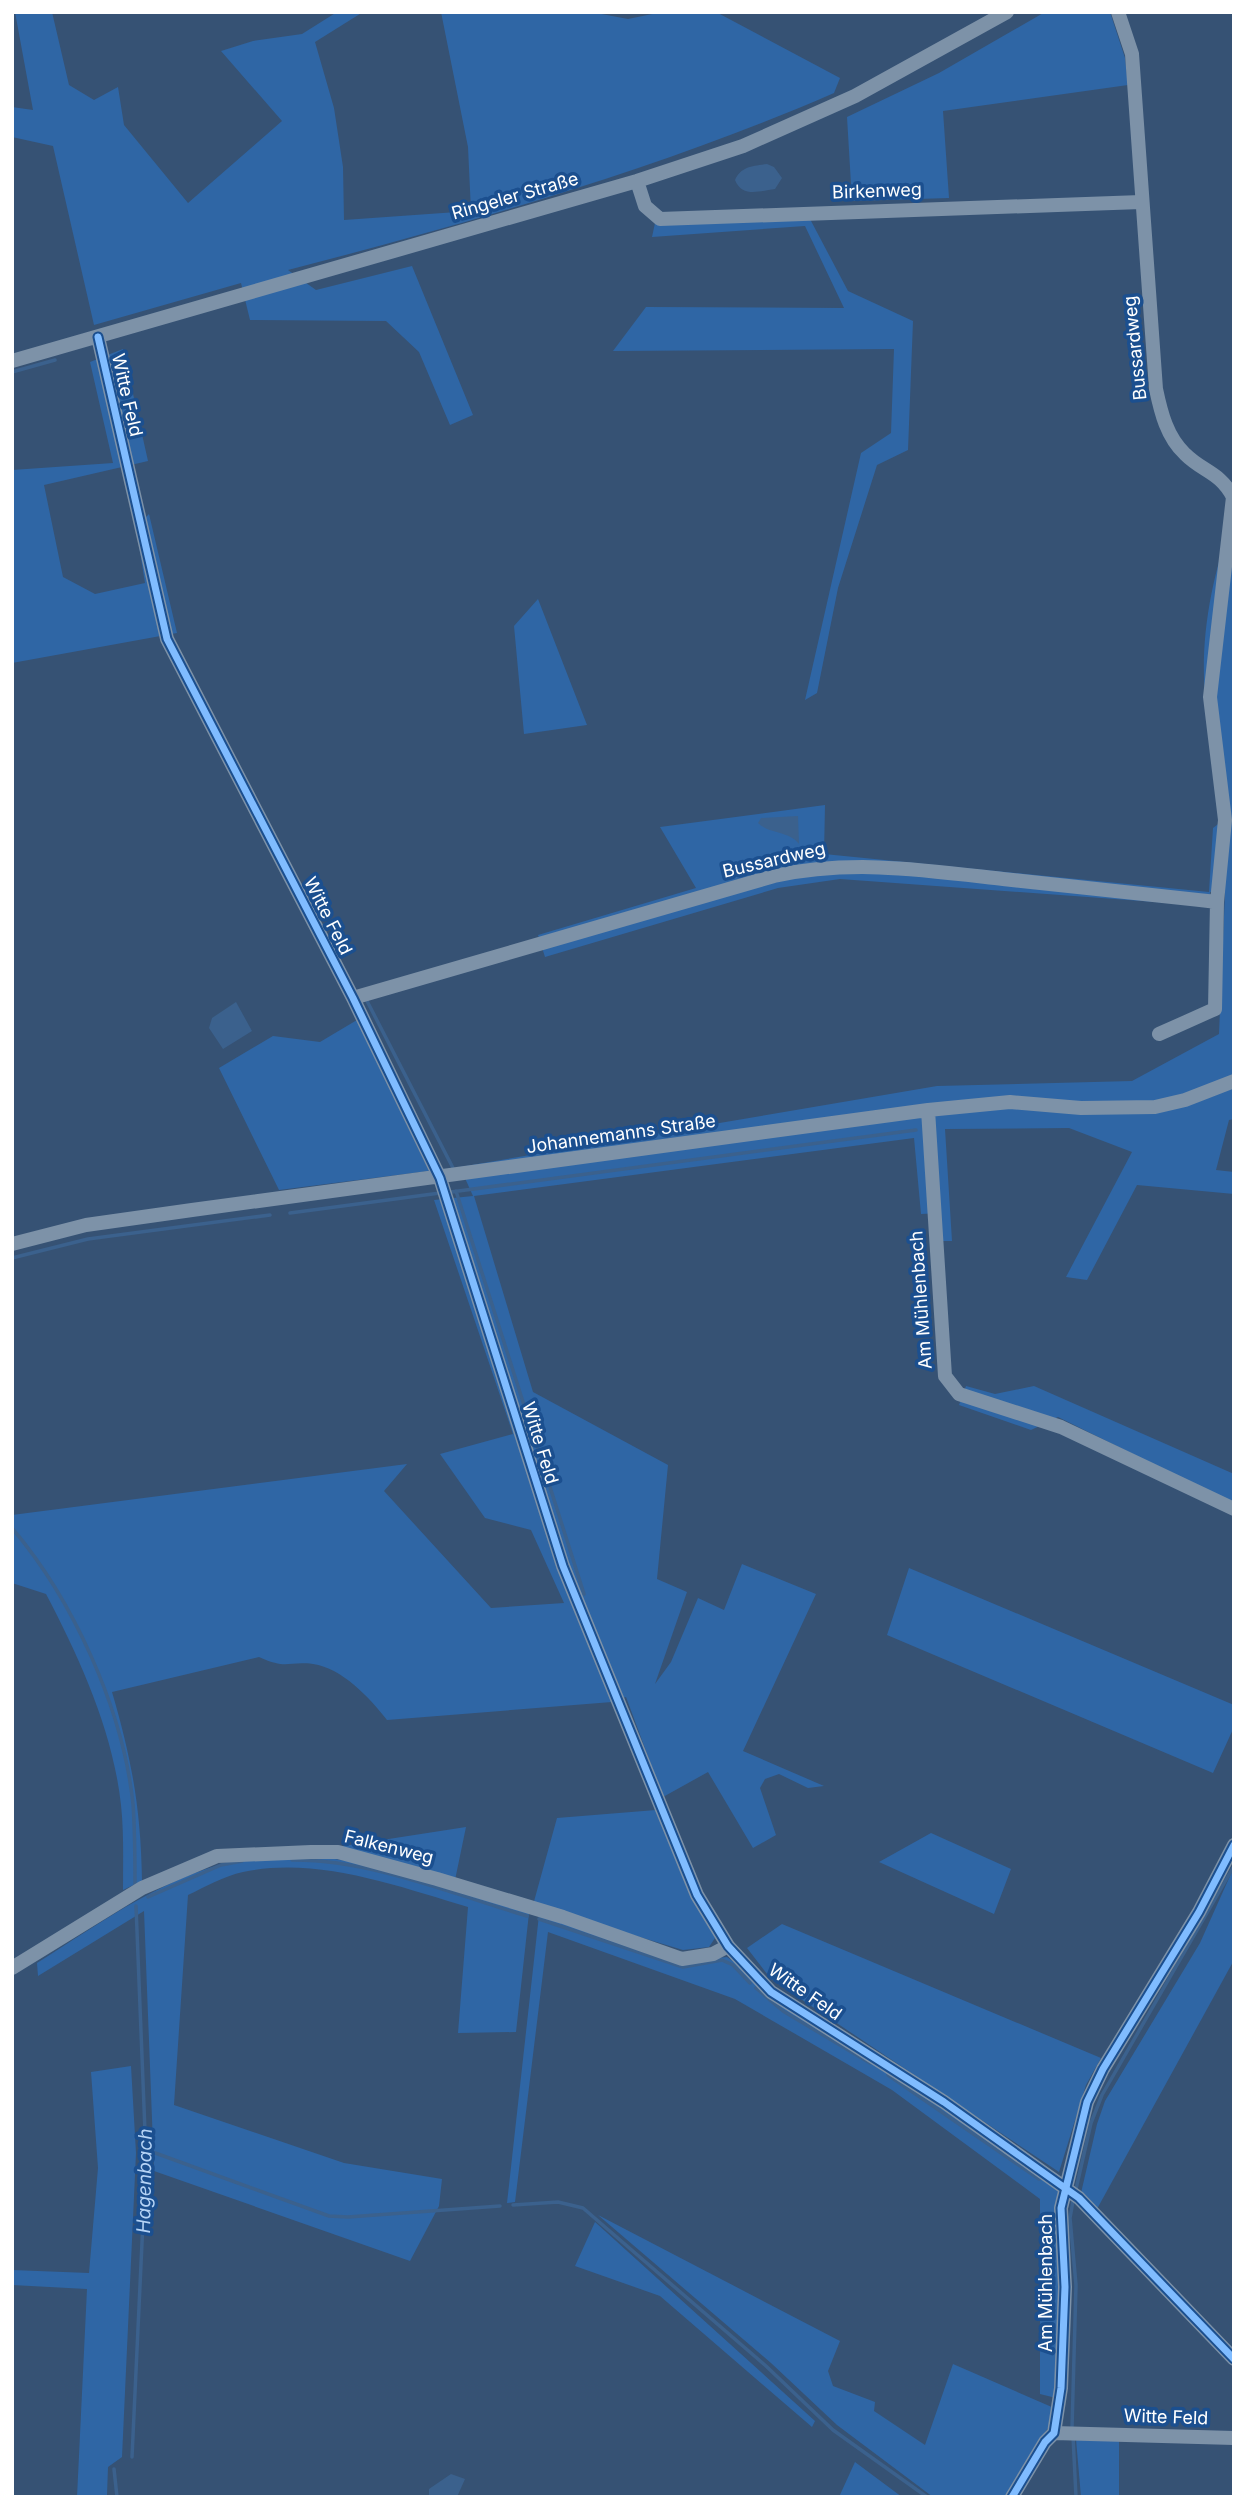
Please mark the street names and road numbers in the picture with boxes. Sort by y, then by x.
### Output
street label: Ringeler Straße [449,167,581,224]
street label: Birkenweg [832,178,922,203]
street label: Bussardweg [1119,295,1150,401]
street label: Witte Feld [108,351,147,438]
street label: Bussardweg [720,837,827,882]
street label: Witte Feld [300,873,357,958]
street label: Johannemanns Straße [525,1110,717,1157]
street label: Am Mühlenbach [905,1230,936,1370]
street label: Witte Feld [518,1399,563,1486]
street label: Falkenweg [342,1825,436,1868]
street label: Witte Feld [765,1959,846,2024]
street label: Am Mühlenbach [1035,2214,1056,2352]
street label: Witte Feld [1123,2405,1209,2428]

